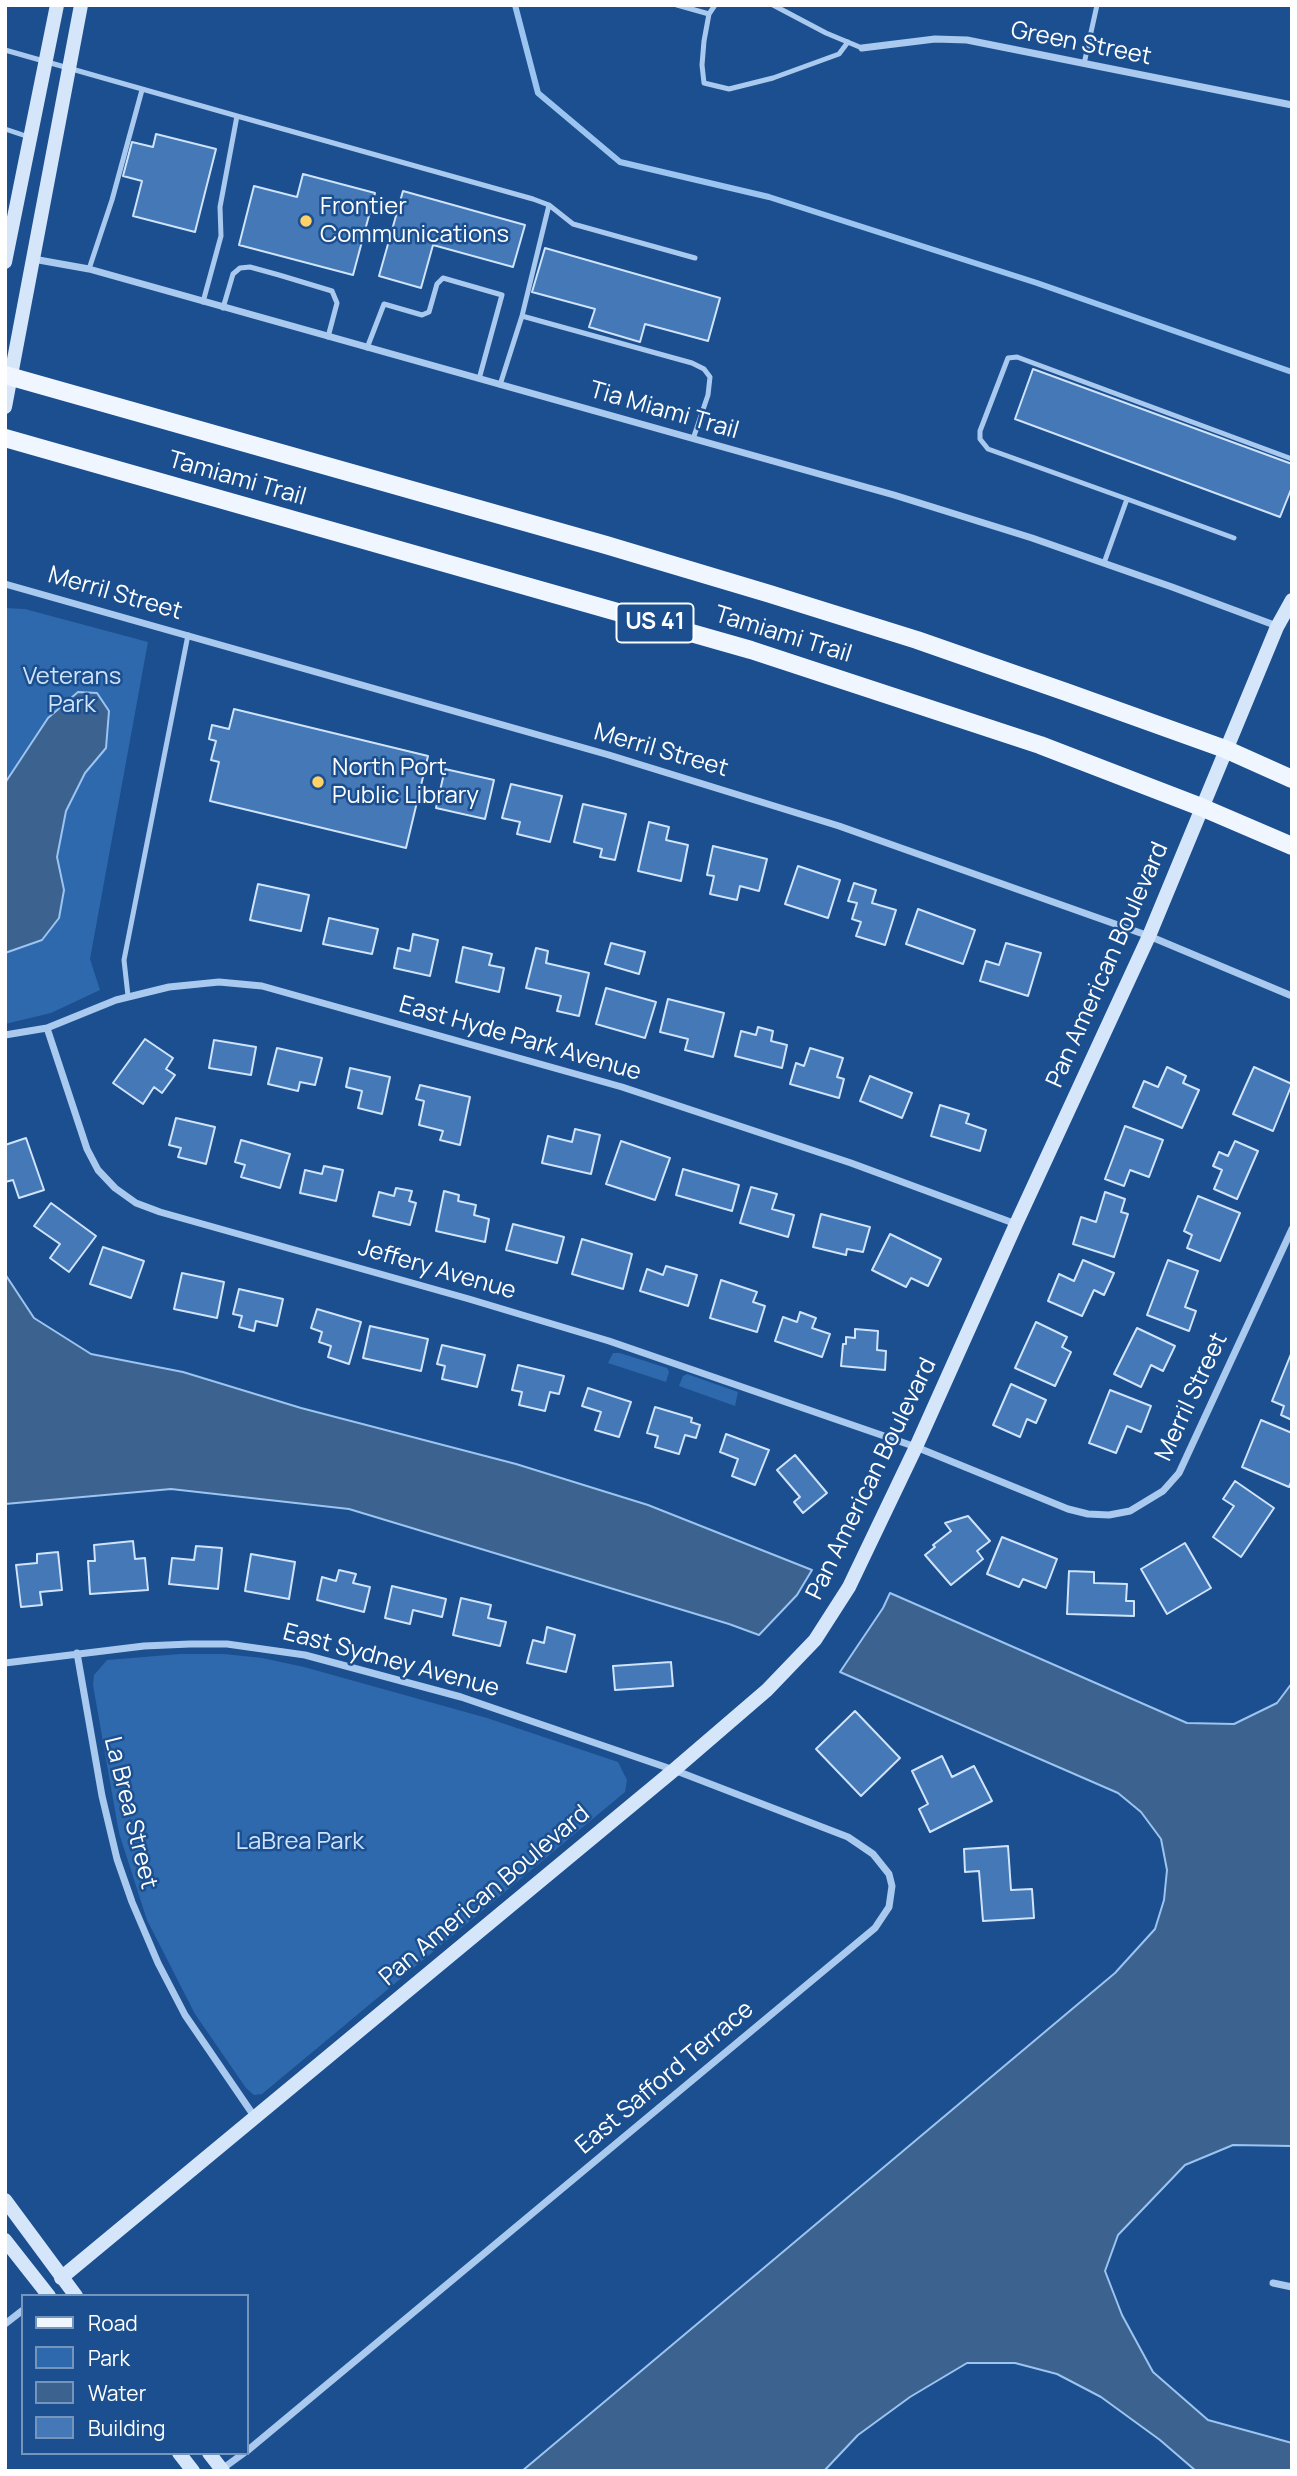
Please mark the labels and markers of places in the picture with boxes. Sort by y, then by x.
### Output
place label: Frontier Communications [320,193,509,249]
marker: Frontier Communications [298,213,314,229]
place label: North Port Public Library [332,754,479,810]
marker: North Port Public Library [310,774,326,790]

